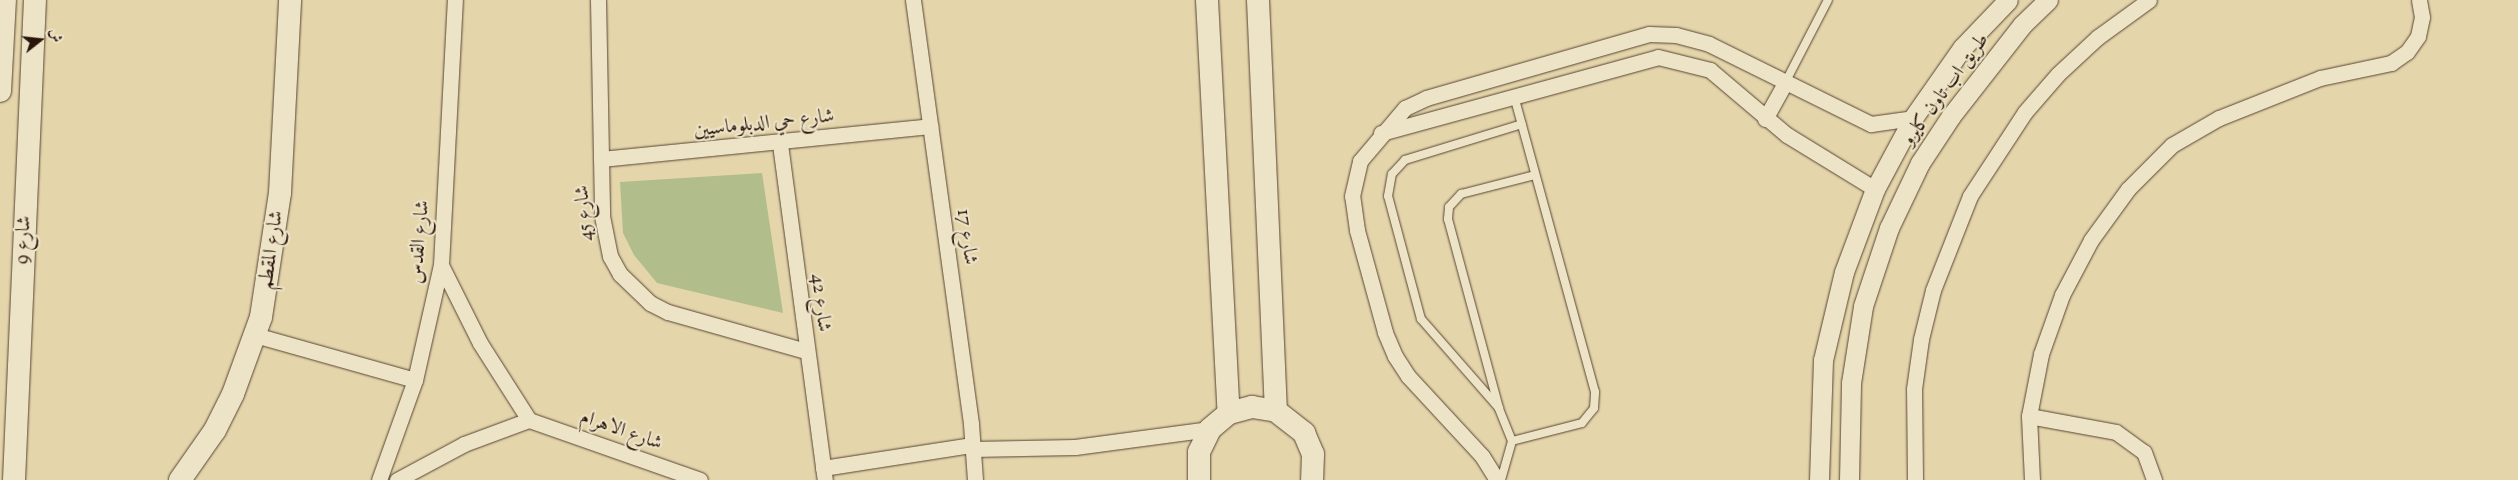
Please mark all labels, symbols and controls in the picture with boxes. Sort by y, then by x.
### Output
north arrow [15,15,65,65]
text: ش [43,26,66,45]
street label: طريق اب تاون كايرو [1897,29,1995,151]
street label: شارع حي الدبلوماسيين [693,105,835,143]
street label: شارع 45 [571,184,599,242]
street label: شارع القدس [404,199,436,285]
street label: شارع 17 [950,208,982,266]
street label: شارع المقطم [255,209,289,291]
street label: شارع 9 [11,215,37,265]
street label: شارع 42 [805,273,835,333]
street label: شارع الاهرام [577,406,665,456]

